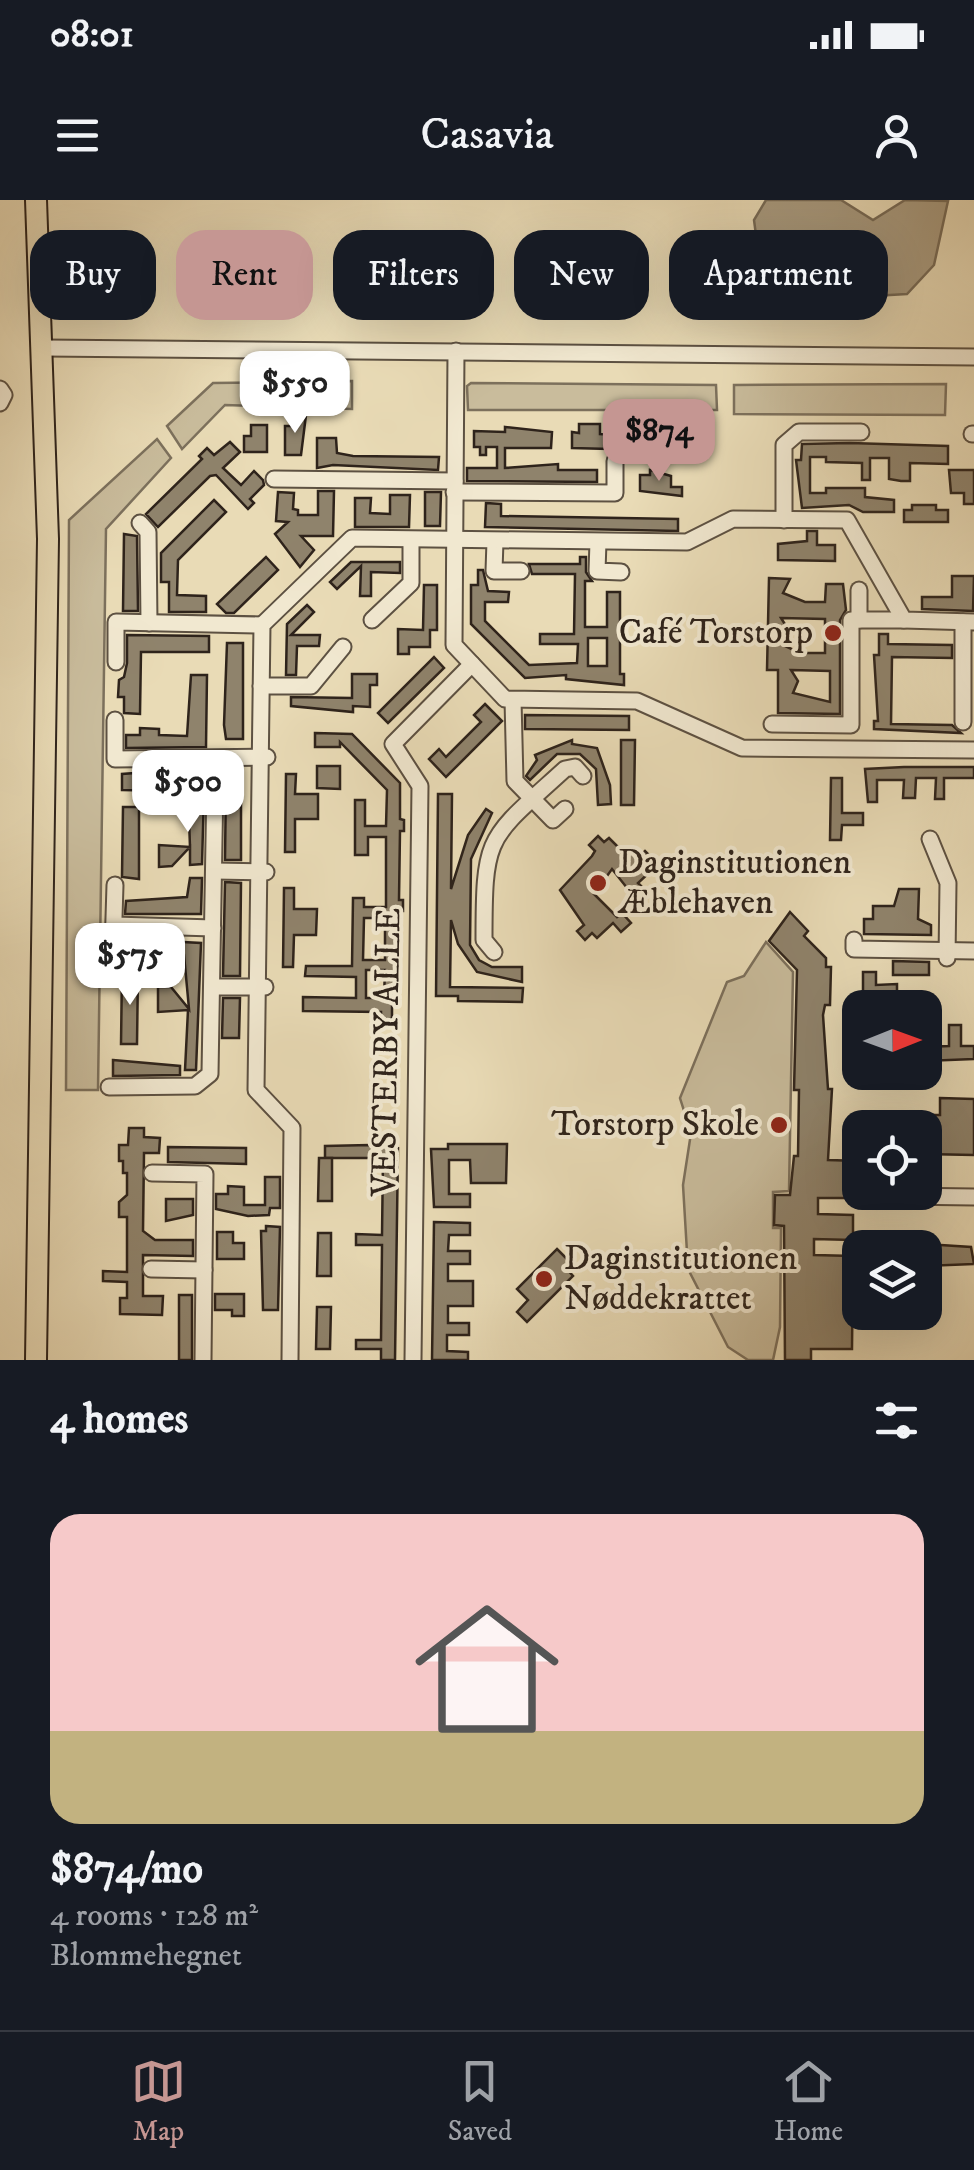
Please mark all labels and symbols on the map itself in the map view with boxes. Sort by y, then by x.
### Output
pin: $550 [236,351,354,436]
pin: $874 [600,399,718,484]
place label: Café Torstorp [619,611,813,655]
marker: Café Torstorp [822,622,844,644]
pin: $500 [129,750,247,835]
place label: Daginstitutionen Æblehaven [617,841,851,925]
marker: Daginstitutionen Æblehaven [587,872,609,894]
street label: VESTERBY ALLE [362,907,412,1198]
pin: $575 [71,923,189,1008]
north arrow [842,990,942,1090]
place label: Torstorp Skole [551,1103,759,1147]
marker: Torstorp Skole [768,1114,790,1136]
place label: Daginstitutionen Nøddekrattet [564,1237,797,1321]
marker: Daginstitutionen Nøddekrattet [533,1268,555,1290]

